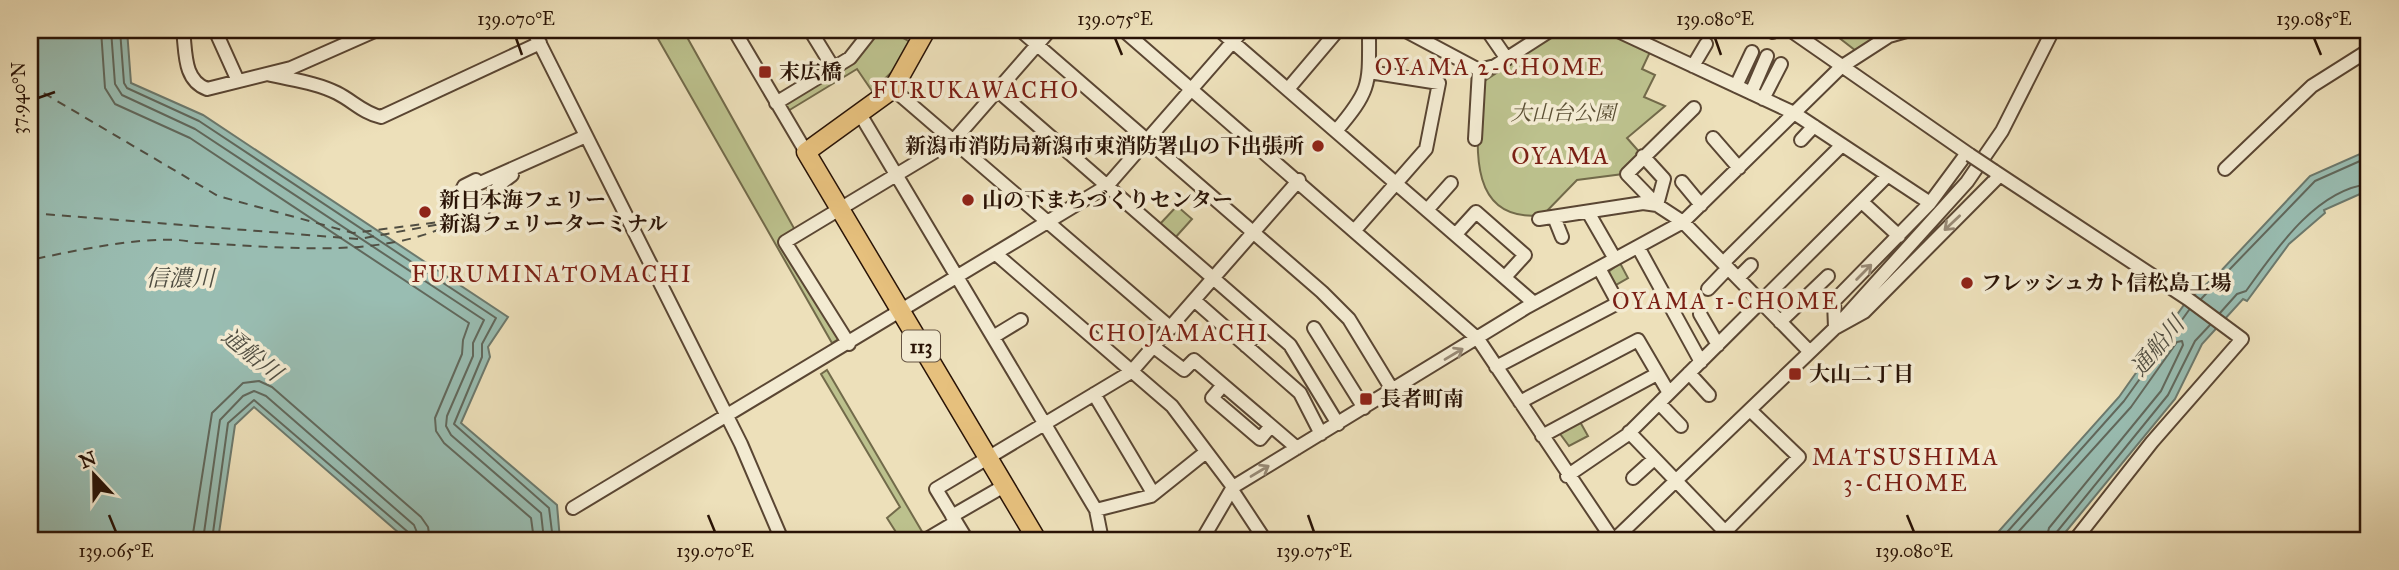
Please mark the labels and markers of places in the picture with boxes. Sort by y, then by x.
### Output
place label: 末広橋 [779,59,842,85]
marker: 末広橋 [757,64,773,80]
place label: 新潟市消防局新潟市東消防署山の下出張所 [905,133,1304,159]
marker: 新潟市消防局新潟市東消防署山の下出張所 [1310,138,1326,154]
place label: 新日本海フェリー 新潟フェリーターミナル [439,187,668,237]
place label: 山の下まちづくりセンター [982,187,1233,213]
marker: 山の下まちづくりセンター [960,192,976,208]
marker: 新日本海フェリー 新潟フェリーターミナル [417,204,433,220]
place label: フレッシュカト信松島工場 [1981,270,2232,296]
marker: フレッシュカト信松島工場 [1959,275,1975,291]
place label: 大山二丁目 [1809,361,1914,387]
marker: 大山二丁目 [1787,366,1803,382]
place label: 長者町南 [1380,386,1464,412]
marker: 長者町南 [1358,391,1374,407]

